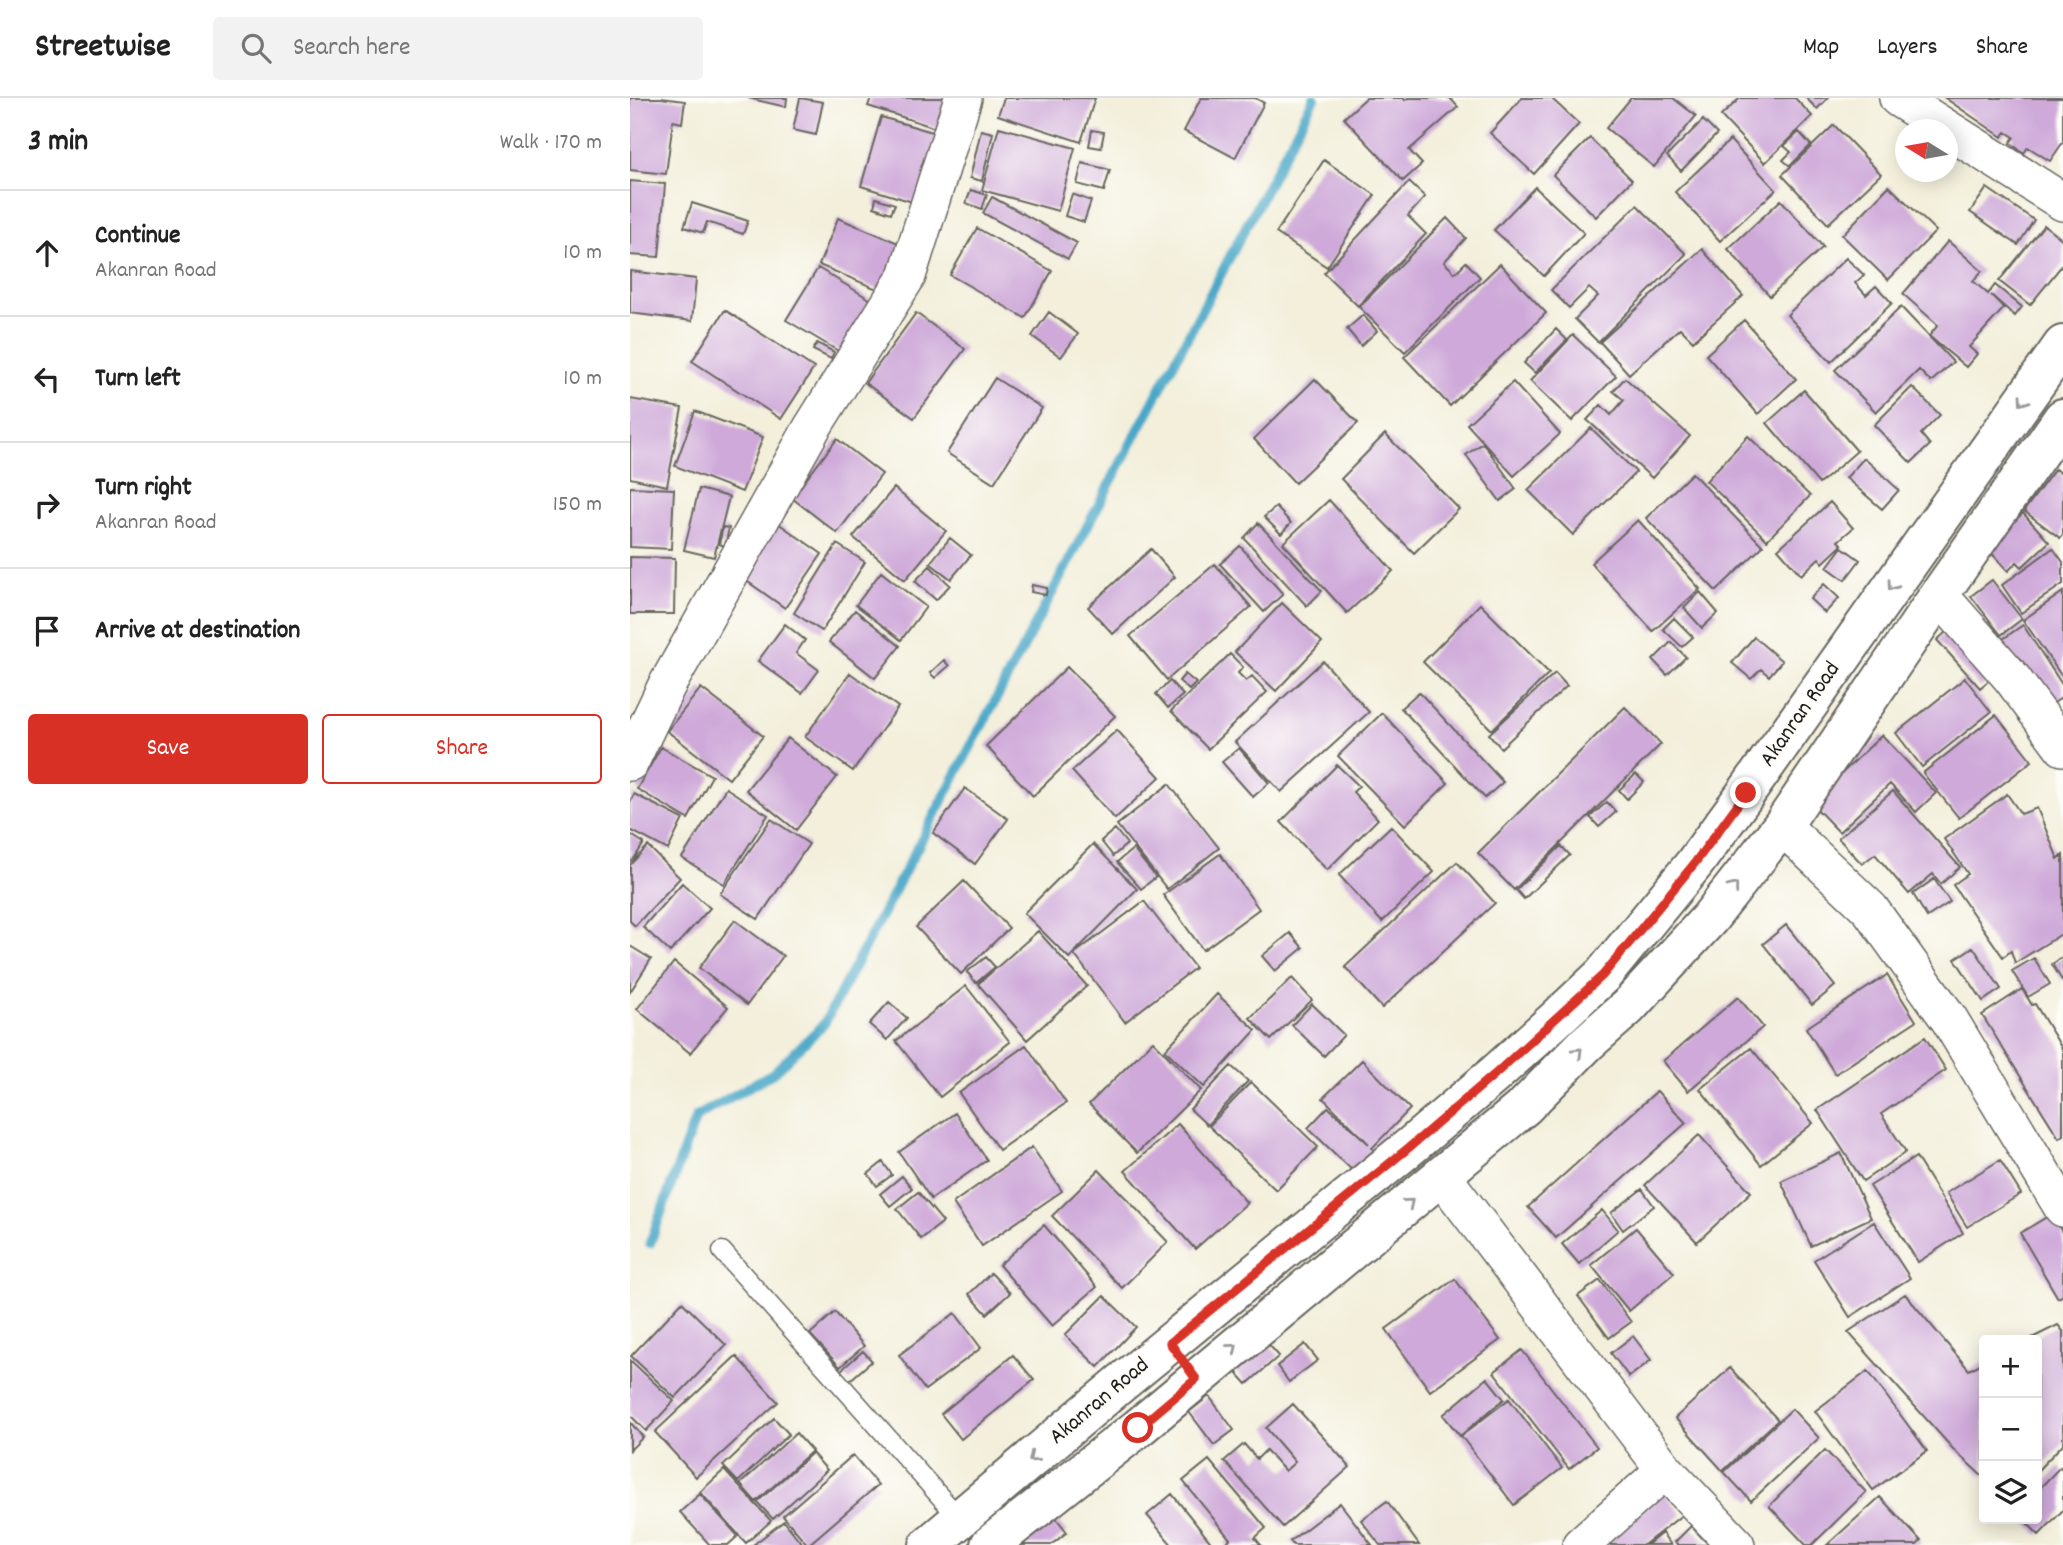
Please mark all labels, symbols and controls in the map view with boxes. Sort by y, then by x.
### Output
search box [213,17,703,80]
text: Streetwise [35,25,171,72]
icon: search [237,29,275,67]
text: Search here [293,30,410,67]
text: Map [1803,31,1839,65]
text: Layers [1877,31,1938,65]
text: Share [1976,31,2028,65]
north arrow [1895,119,1958,182]
text: 3 min [28,122,88,165]
text: Walk · 170 m [500,127,602,160]
text: Continue [95,218,180,255]
icon: ahead [28,234,66,272]
text: 10 m [563,237,602,270]
text: Akanran Road [95,255,217,288]
icon: left [28,360,66,398]
text: Turn left [95,361,181,398]
text: 10 m [563,363,602,396]
one-way arrow [2019,393,2032,406]
text: Turn right [95,470,192,507]
icon: right [28,486,66,524]
text: 150 m [553,489,602,522]
text: Akanran Road [95,507,217,540]
one-way arrow [1888,578,1900,591]
icon: arrive [28,612,66,650]
text: Arrive at destination [95,613,300,650]
street label: Akanran Road [1753,656,1849,774]
button: Save [28,714,308,784]
button: Share [322,714,602,784]
route end [1730,777,1761,808]
one-way arrow [1726,882,1739,894]
one-way arrow [1570,1047,1583,1060]
one-way arrow [1401,1199,1414,1212]
map controls [1979,1335,2042,1524]
button: + [1979,1335,2042,1398]
one-way arrow [1225,1344,1238,1356]
street label: Akanran Road [1043,1350,1157,1454]
button: − [1979,1398,2042,1461]
route start [1122,1412,1153,1443]
one-way arrow [1028,1450,1041,1462]
button: layers [1979,1461,2042,1524]

